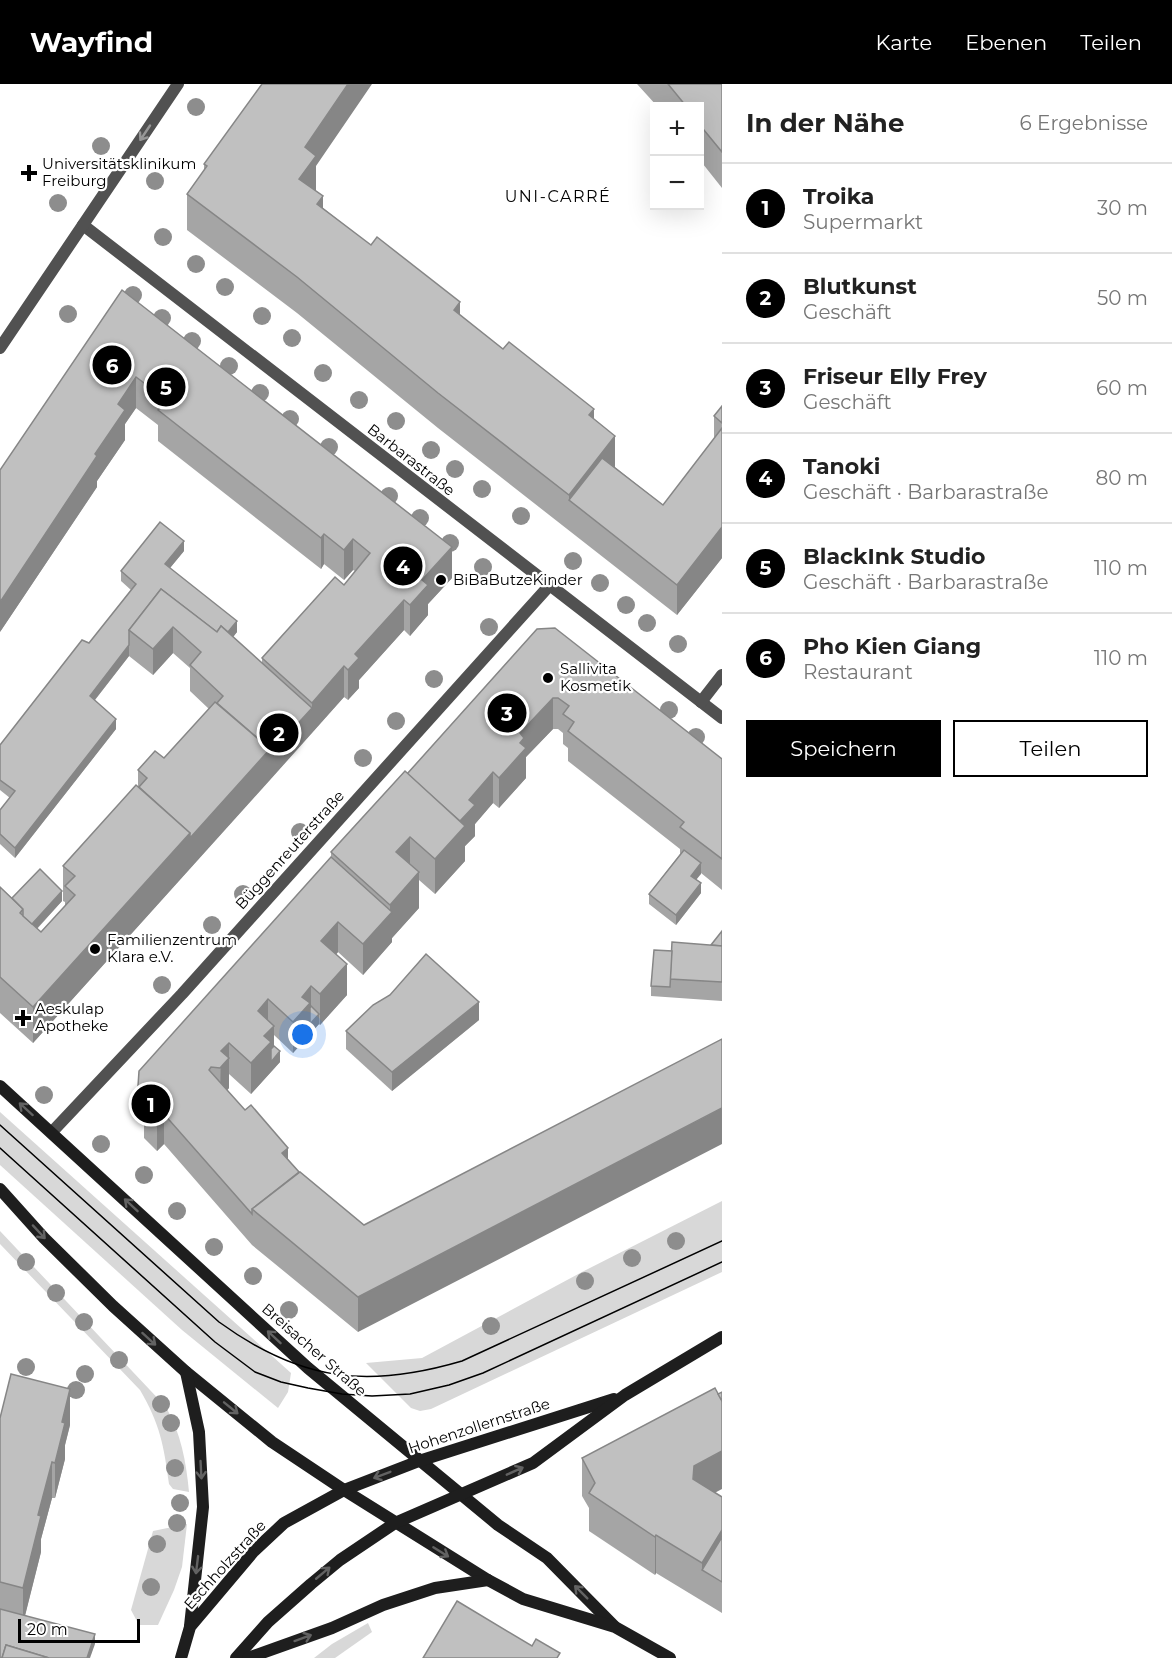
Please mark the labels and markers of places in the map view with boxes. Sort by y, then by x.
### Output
place label: Universitätsklinikum Freiburg [42,154,196,190]
marker: Universitätsklinikum Freiburg [20,164,38,182]
pin: 6 [92,342,132,388]
pin: 5 [146,364,186,410]
pin: 4 [384,544,422,588]
place label: BiBaButzeKinder [453,570,583,589]
marker: BiBaButzeKinder [434,573,448,587]
place label: Sallivita Kosmetik [560,659,631,695]
marker: Sallivita Kosmetik [541,671,555,685]
pin: 3 [488,690,526,736]
pin: 2 [260,710,298,756]
place label: Familienzentrum Klara e.V. [107,930,237,966]
marker: Familienzentrum Klara e.V. [88,942,102,956]
place label: Aeskulap Apotheke [35,999,108,1035]
marker: Aeskulap Apotheke [16,1011,30,1025]
pin: 1 [132,1082,170,1126]

